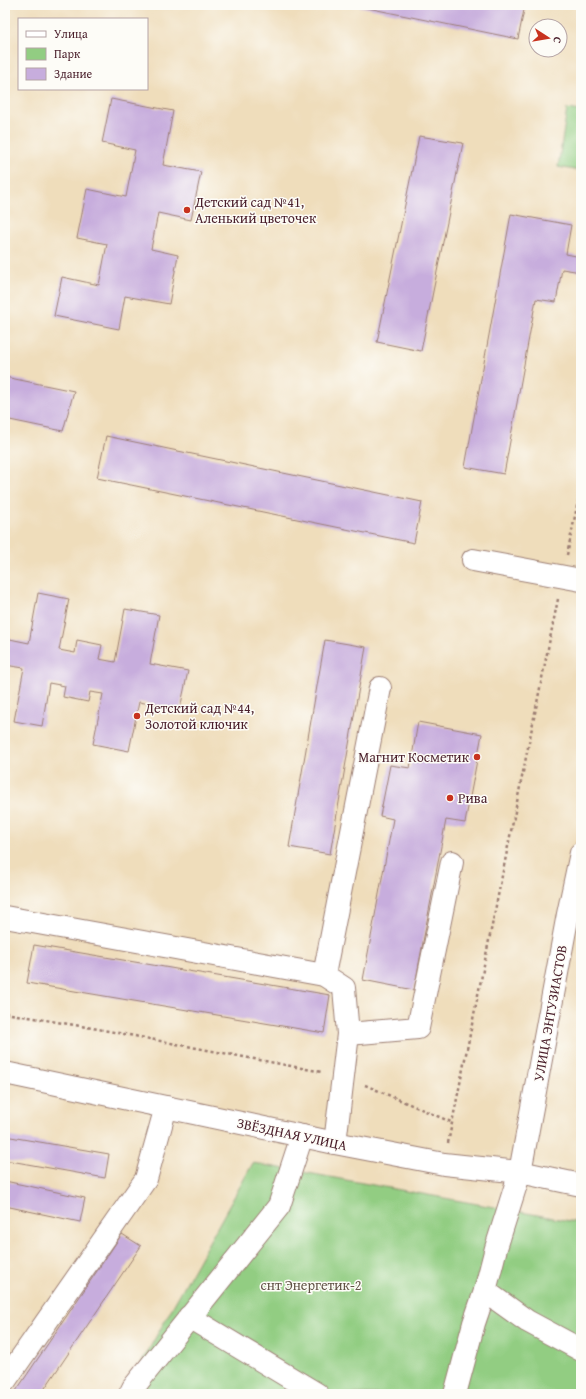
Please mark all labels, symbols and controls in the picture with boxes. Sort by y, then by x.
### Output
legend [18,18,148,90]
north arrow [528,18,568,58]
text: Улица [54,25,88,42]
text: С [549,35,566,45]
text: Парк [54,45,81,62]
text: Здание [54,65,93,82]
place label: Детский сад №41, Аленький цветочек [194,192,317,228]
marker: Детский сад №41, Аленький цветочек [182,205,192,215]
place label: Детский сад №44, Золотой ключик [144,698,254,734]
marker: Детский сад №44, Золотой ключик [132,711,142,721]
place label: Магнит Косметик [358,747,470,767]
marker: Магнит Косметик [472,752,482,762]
place label: Рива [458,788,488,808]
marker: Рива [445,793,455,803]
street label: УЛИЦА ЭНТУЗИАСТОВ [528,943,572,1083]
street label: ЗВЁЗДНАЯ УЛИЦА [235,1113,349,1156]
park label: снт Энергетик-2 [261,1275,361,1295]

